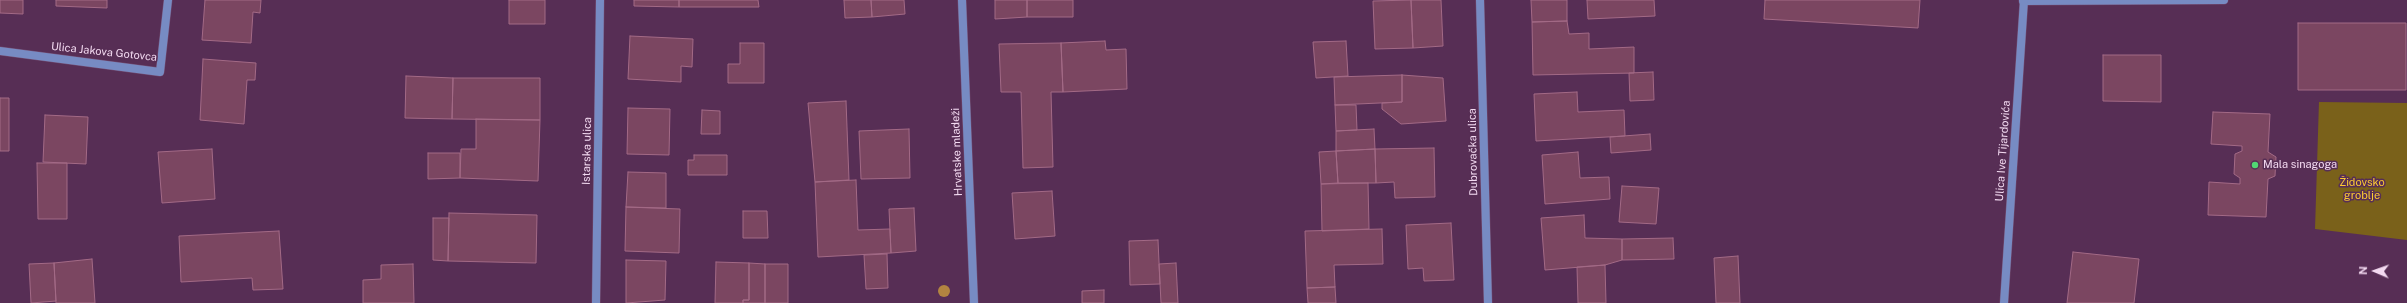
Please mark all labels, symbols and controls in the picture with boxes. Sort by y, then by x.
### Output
street label: Ulica Jakova Gotovca [50,40,158,64]
street label: Ulica Ive Tijardovića [1993,100,2013,202]
street label: Hrvatske mladeži [949,108,965,196]
street label: Dubrovačka ulica [1466,108,1480,196]
street label: Istarska ulica [580,117,594,185]
place label: Mala sinagoga [2263,158,2337,172]
marker: Mala sinagoga [2250,160,2260,170]
park label: Židovsko groblje [2339,176,2385,202]
north arrow [2355,251,2395,291]
text: N [2357,266,2369,275]

